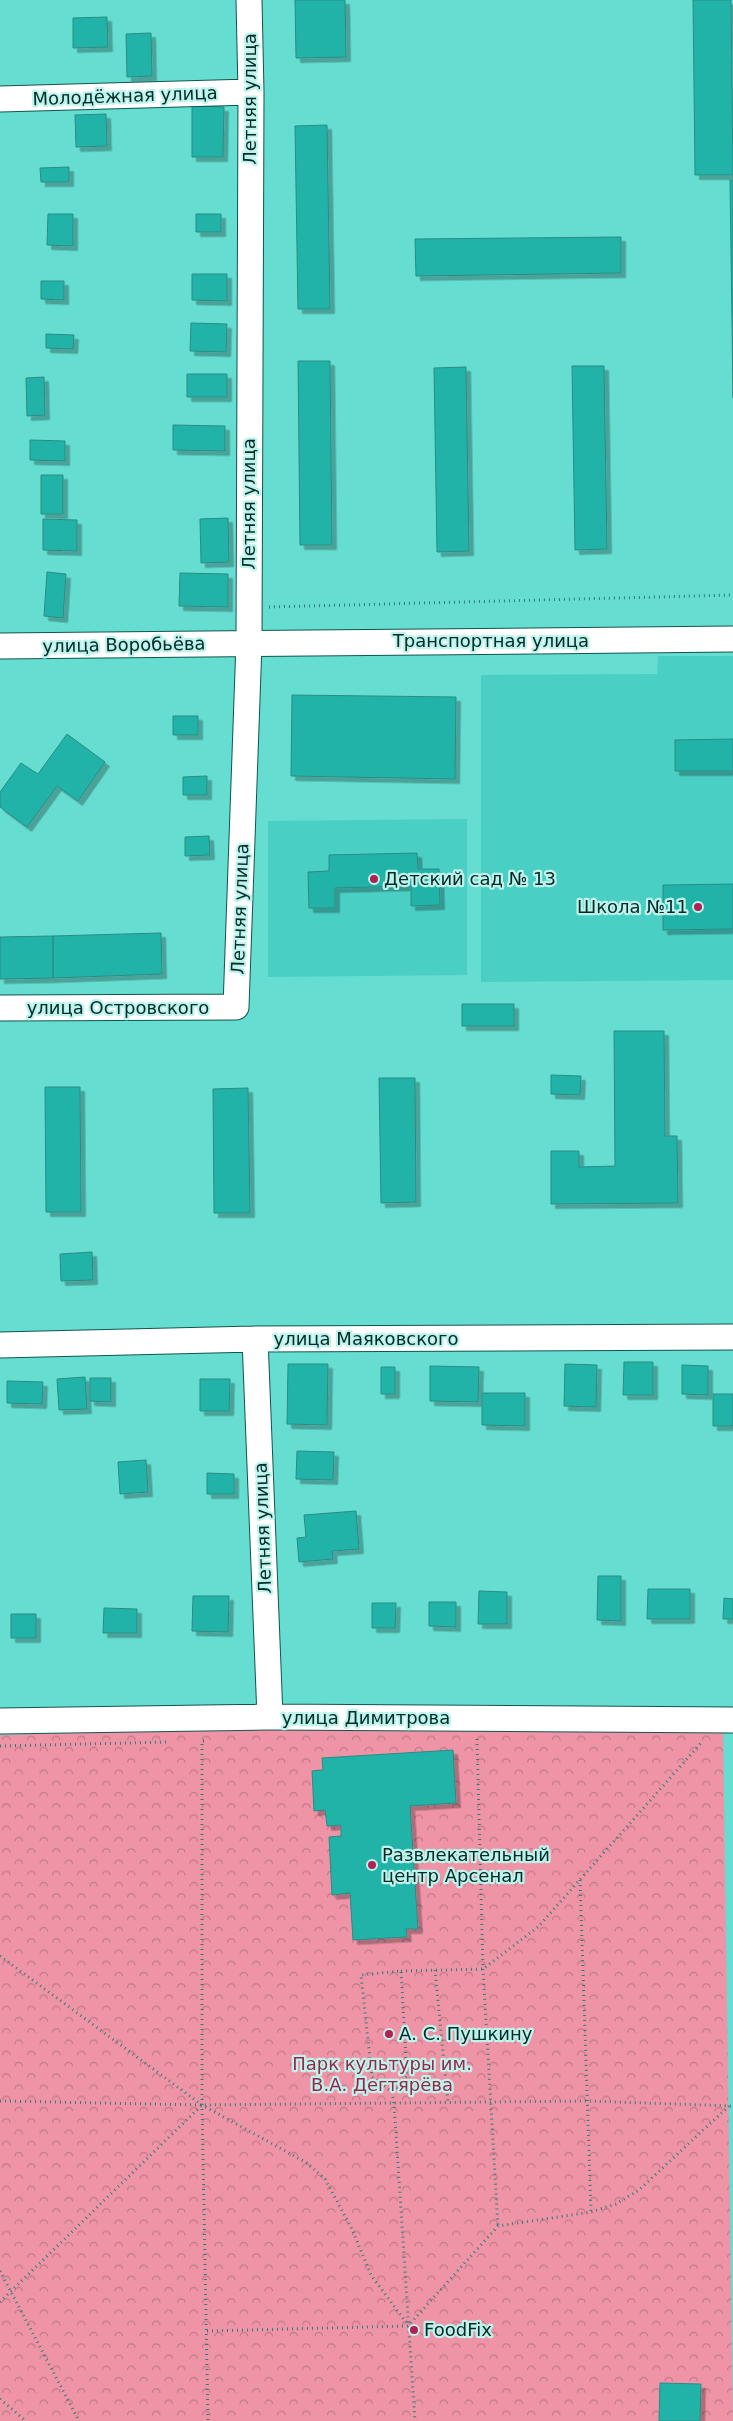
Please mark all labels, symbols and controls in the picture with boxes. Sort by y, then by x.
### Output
street label: Летняя улица [239,33,260,165]
street label: Молодёжная улица [32,82,218,109]
street label: Летняя улица [238,438,259,570]
street label: Транспортная улица [392,630,589,651]
street label: улица Воробьёва [42,633,206,656]
street label: Летняя улица [227,843,252,975]
place label: Детский сад № 13 [384,868,556,889]
marker: Детский сад № 13 [368,873,380,885]
place label: Школа №11 [577,896,688,917]
marker: Школа №11 [692,901,704,913]
street label: улица Островского [27,997,209,1018]
street label: улица Маяковского [274,1328,459,1349]
street label: Летняя улица [250,1462,275,1594]
street label: улица Димитрова [282,1707,450,1728]
place label: Развлекательный центр Арсенал [382,1844,550,1886]
marker: Развлекательный центр Арсенал [366,1859,378,1871]
place label: А. С. Пушкину [399,2023,533,2044]
marker: А. С. Пушкину [383,2028,395,2040]
park label: Парк культуры им. В.А. Дегтярёва [292,2053,472,2095]
place label: FoodFix [424,2319,492,2340]
marker: FoodFix [408,2324,420,2336]

